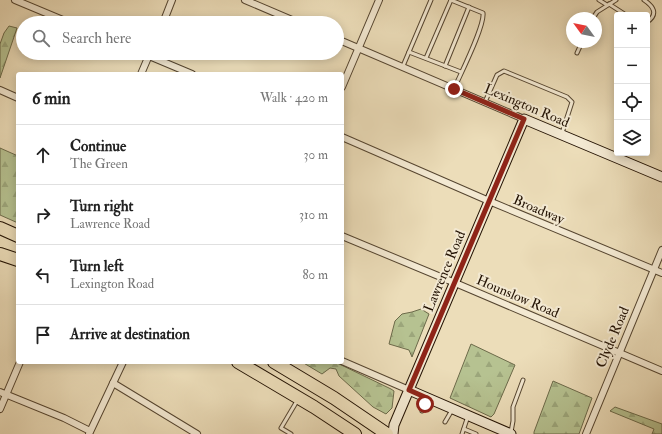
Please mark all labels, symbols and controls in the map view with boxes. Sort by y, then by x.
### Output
north arrow [566,12,602,48]
map controls [614,12,650,156]
button: + [614,12,650,48]
search box [16,16,344,60]
icon: search [30,27,52,49]
text: Search here [62,29,131,48]
button: − [614,48,650,84]
route end [445,80,463,98]
street label: Lexington Road [482,80,572,131]
button: locate [614,84,650,120]
text: 6 min [32,88,71,109]
text: Walk · 420 m [260,90,328,106]
button: layers [614,120,650,156]
text: Continue [70,137,126,156]
icon: ahead [32,144,54,166]
text: 30 m [304,147,328,163]
text: The Green [70,156,128,172]
street label: Broadway [510,191,568,229]
text: Turn right [70,197,133,216]
icon: right [32,204,54,226]
text: 310 m [299,207,328,223]
text: Lawrence Road [70,216,150,232]
street label: Lawrence Road [420,228,469,314]
text: Turn left [70,257,124,276]
icon: left [32,264,54,286]
text: 80 m [302,267,328,283]
street label: Hounslow Road [474,271,562,322]
text: Lexington Road [70,276,154,292]
street label: Clyde Road [592,304,634,371]
icon: arrive [32,324,54,346]
text: Arrive at destination [70,325,190,344]
route start [416,395,434,413]

